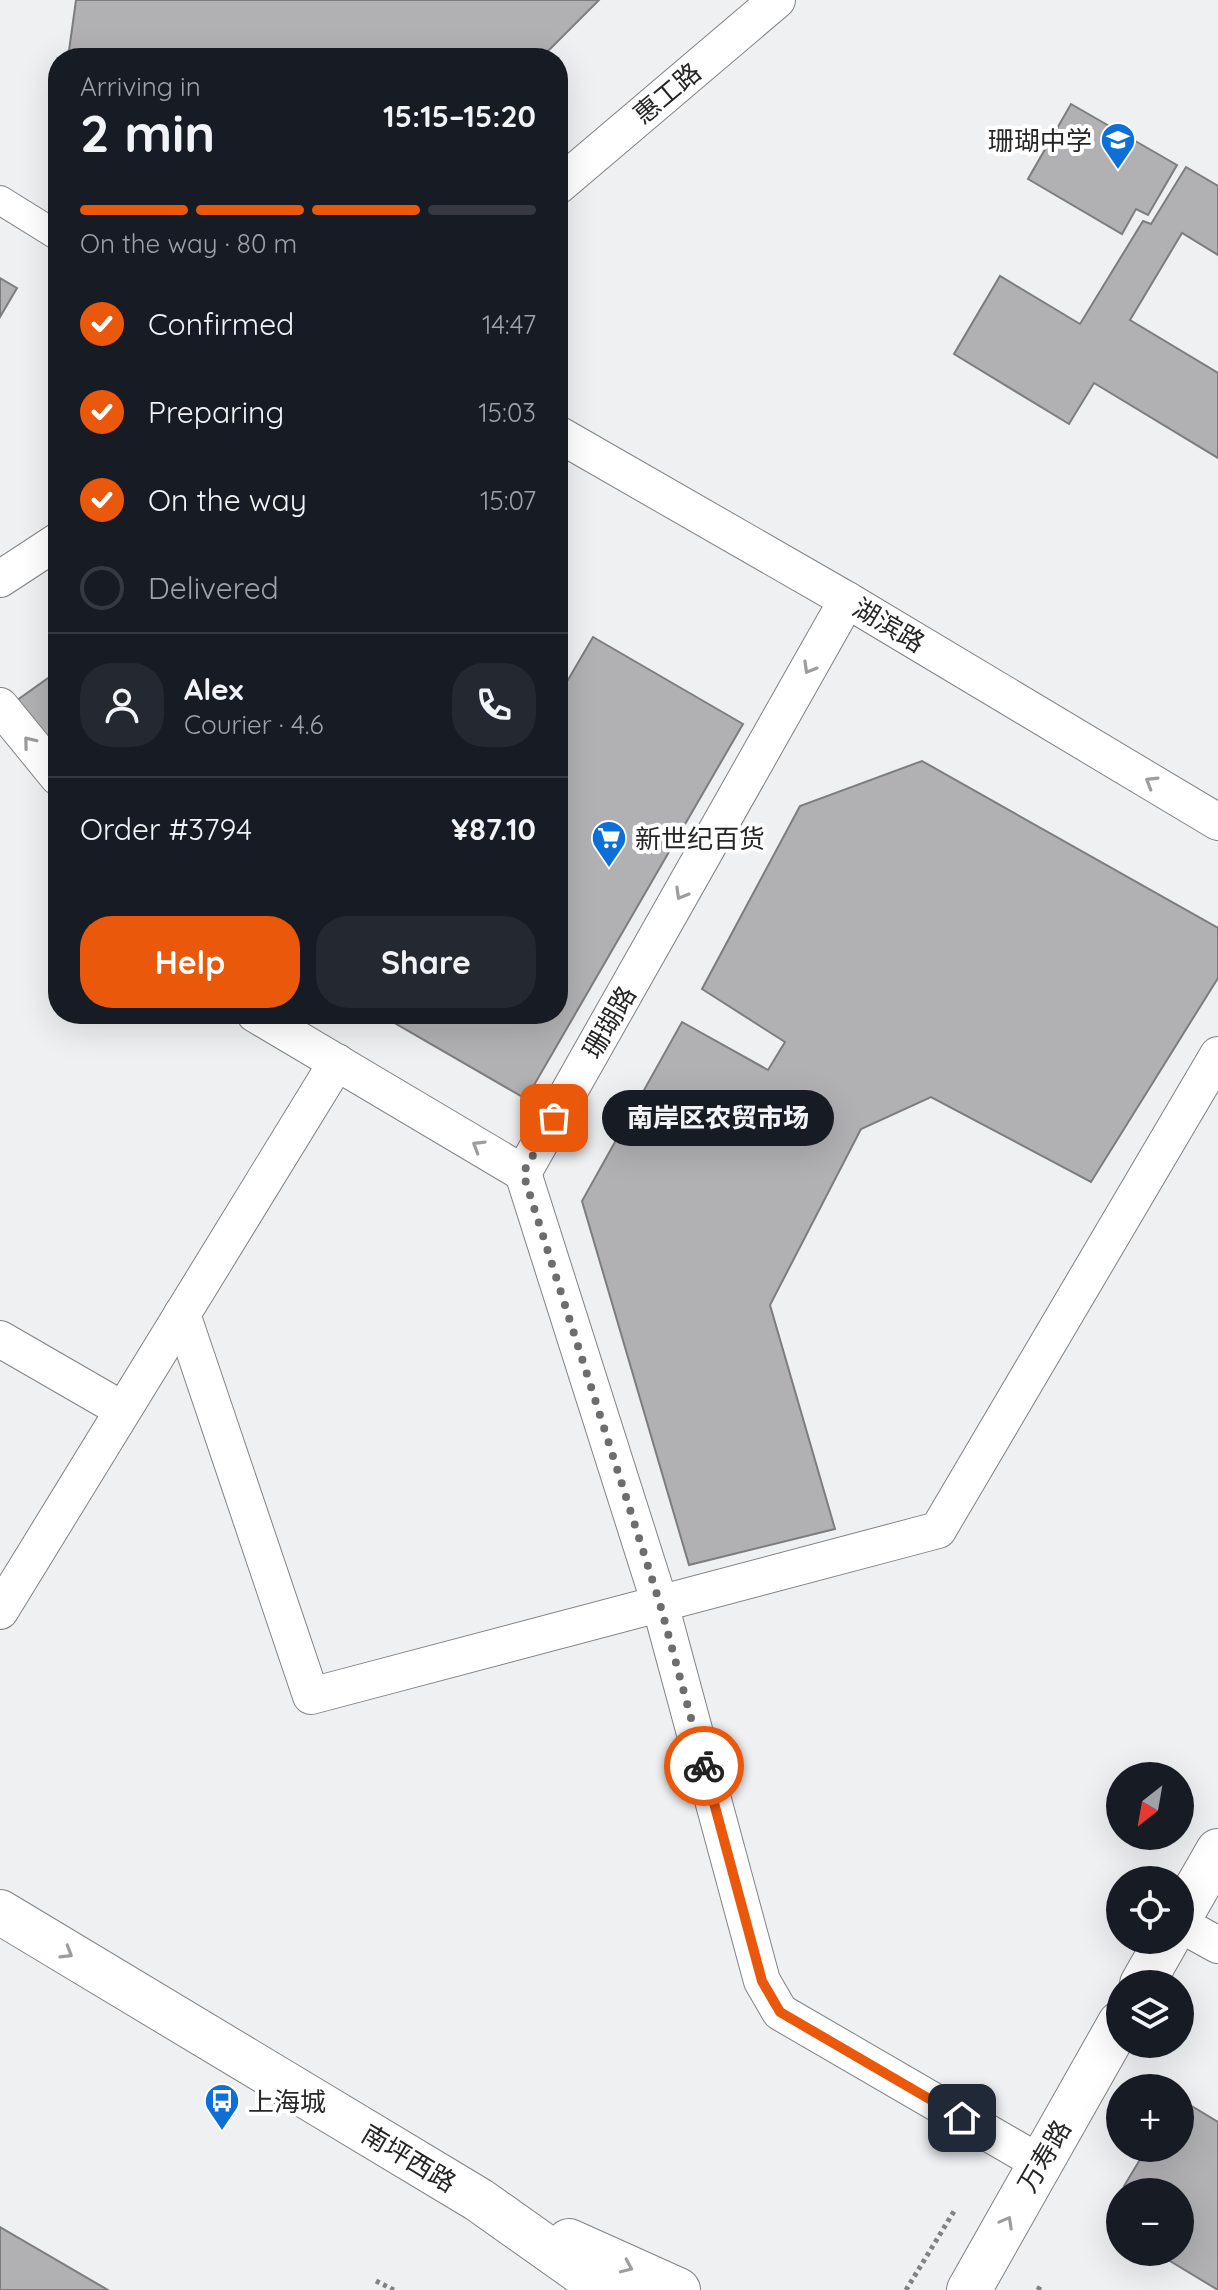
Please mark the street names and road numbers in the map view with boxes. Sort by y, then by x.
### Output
street label: 惠工路 [627,55,707,131]
street label: 湖滨路 [847,591,931,659]
street label: 珊瑚路 [575,980,643,1064]
street label: 万寿路 [1010,2114,1078,2198]
street label: 南坪西路 [356,2117,462,2199]

